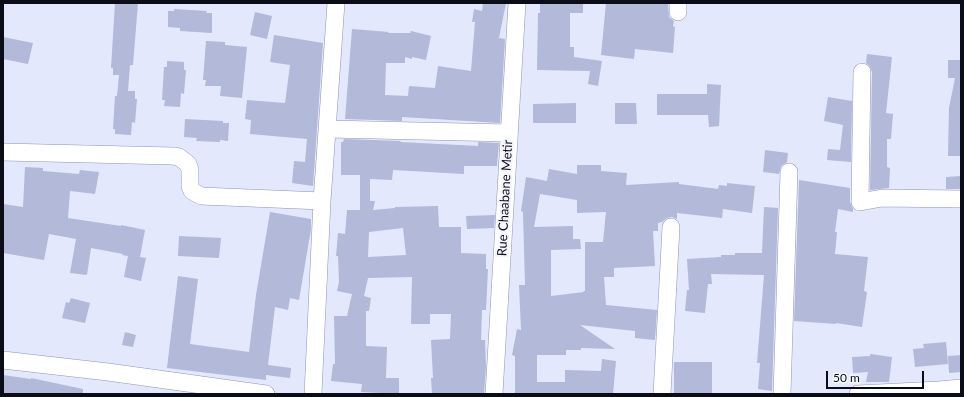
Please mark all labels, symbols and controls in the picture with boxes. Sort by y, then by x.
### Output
street label: Rue Chaabane Metir [494,139,516,257]
scale bar [828,363,926,389]
text: 50 m [833,370,860,385]

